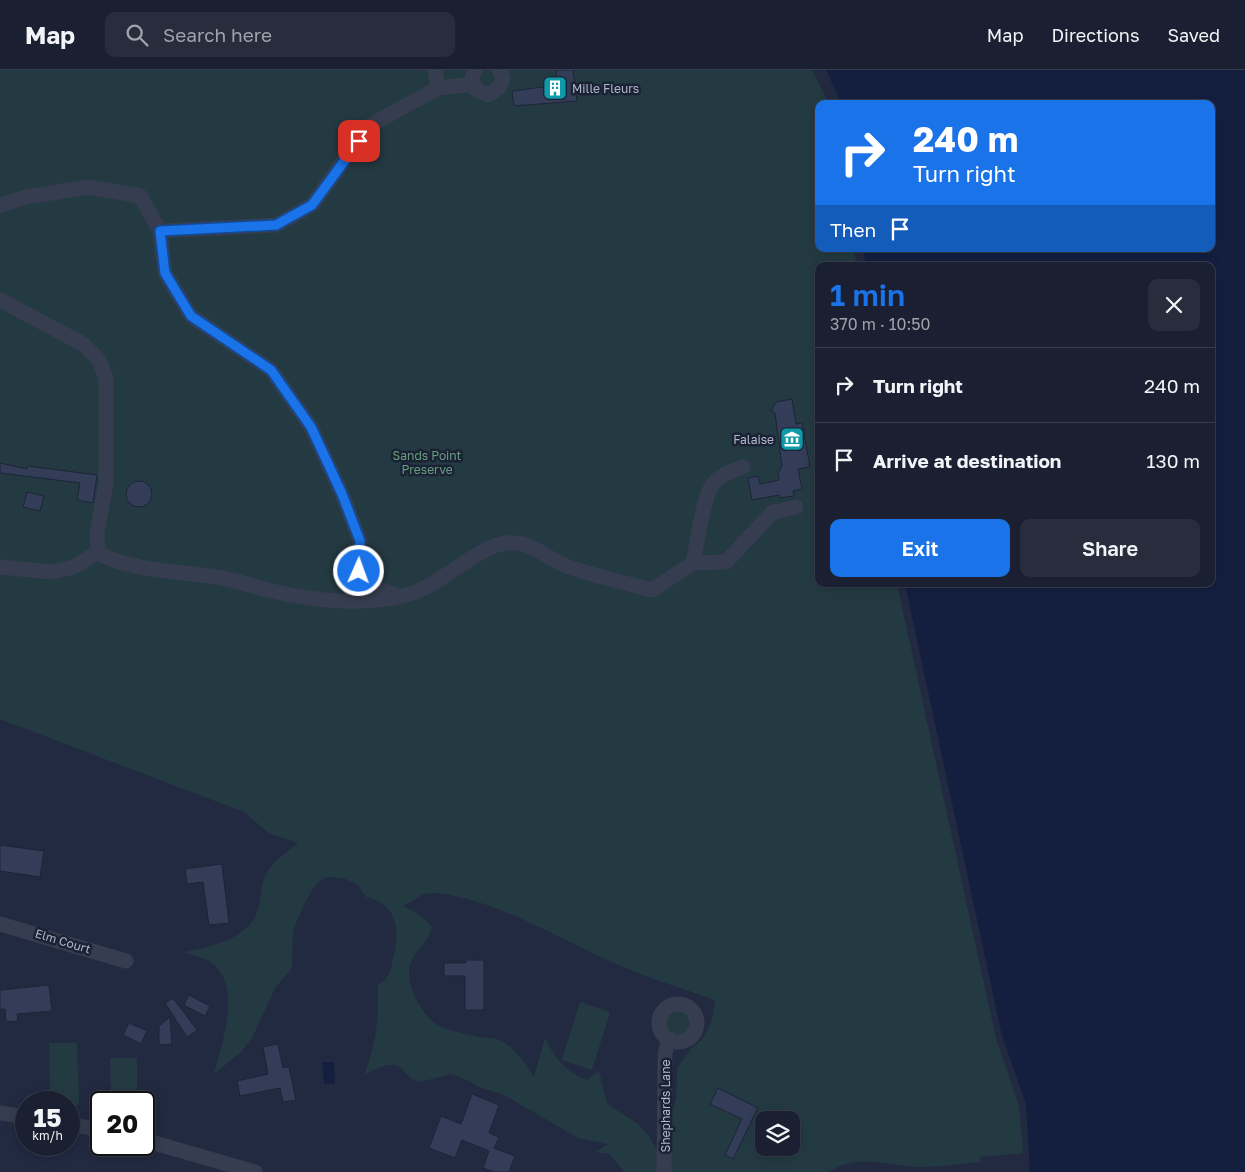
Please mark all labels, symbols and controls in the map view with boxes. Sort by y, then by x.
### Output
search box [105,12,455,57]
text: Map [25,20,75,49]
icon: search [123,21,151,49]
text: Search here [163,23,272,46]
text: Map [987,24,1023,46]
text: Directions [1051,24,1139,46]
text: Saved [1167,24,1220,46]
building icon: Mille Fleurs [542,75,568,101]
place label: Mille Fleurs [572,81,639,96]
text: 240 m [913,118,1018,160]
pin [338,120,380,162]
icon: right [830,120,895,185]
icon: arrive [345,127,373,155]
text: Turn right [913,160,1016,187]
icon: arrive [886,215,914,243]
text: Then [830,218,876,241]
text: 1 min [830,277,905,313]
button: close [1148,279,1200,331]
text: 370 m · 10:50 [830,314,930,334]
icon: right [830,371,858,399]
text: Turn right [873,374,963,397]
text: 240 m [1144,374,1200,397]
museum icon: Falaise [779,426,805,452]
place label: Falaise [733,432,774,447]
icon: arrive [830,446,858,474]
park label: Sands Point Preserve [393,448,462,477]
text: Arrive at destination [873,449,1061,472]
text: 130 m [1146,449,1200,472]
button: Exit [830,519,1010,577]
button: Share [1020,519,1200,577]
position arrow [332,544,384,596]
street label: Elm Court [33,925,93,957]
street label: Shephards Lane [658,1059,673,1152]
speed limit sign: 20 [90,1091,155,1156]
text: 15 [33,1102,62,1133]
map controls [755,1111,800,1156]
button: layers [755,1111,800,1156]
text: km/h [32,1128,63,1143]

